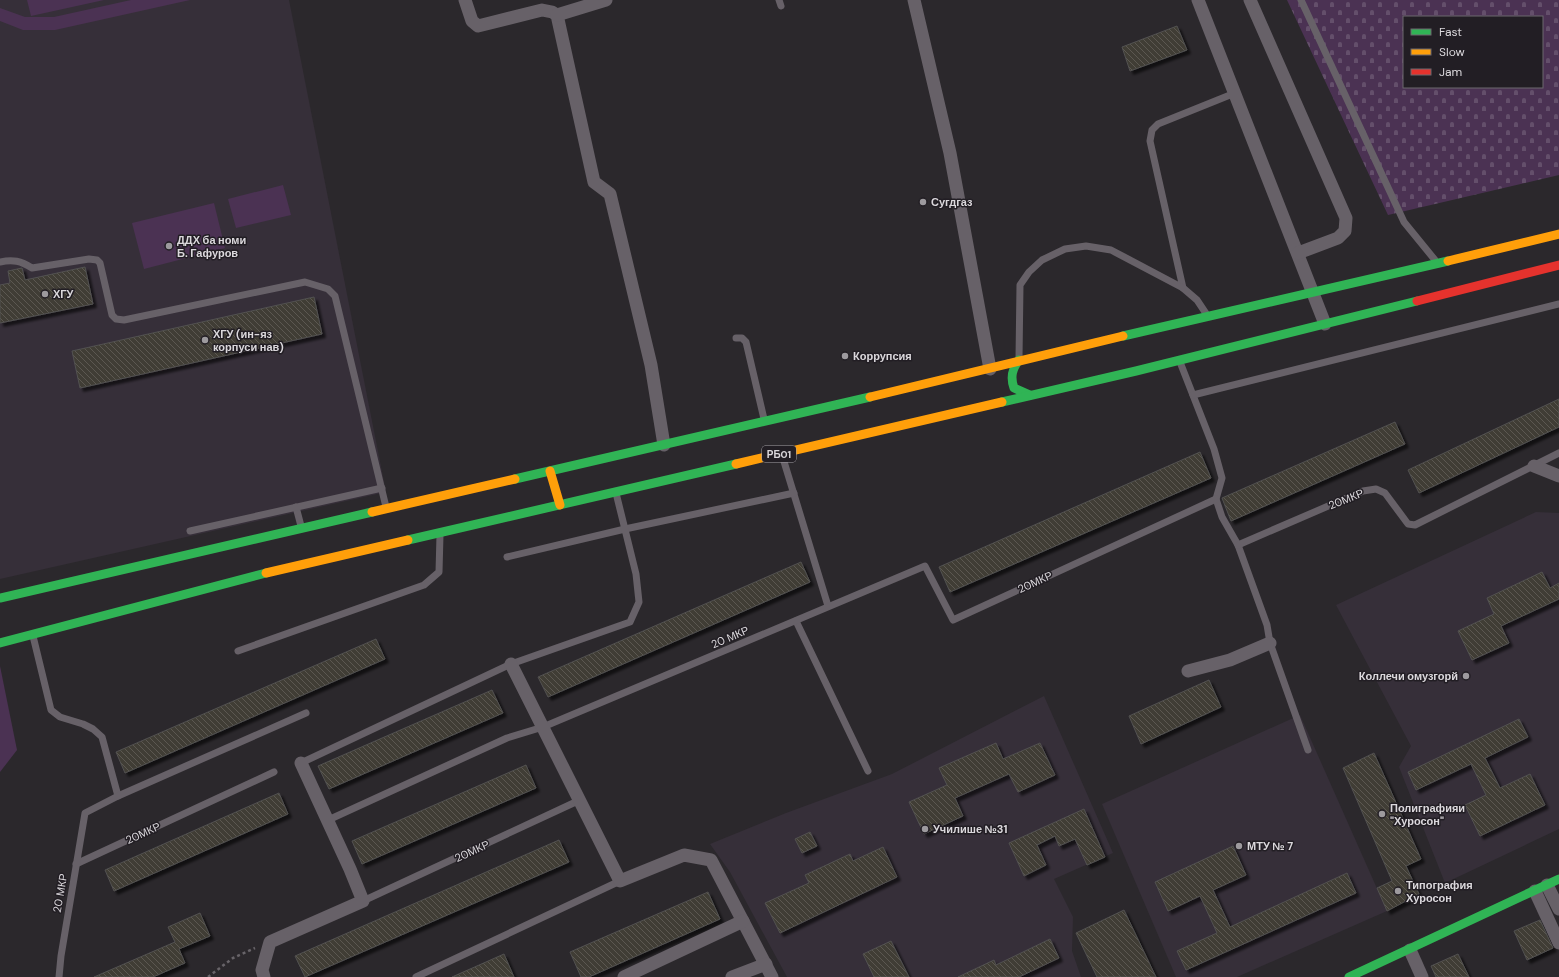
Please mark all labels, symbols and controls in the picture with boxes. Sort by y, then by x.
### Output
legend [1403,16,1543,88]
text: Fast [1439,24,1462,40]
text: Slow [1439,44,1465,60]
text: Jam [1439,64,1462,80]
place label: Сугдгаз [931,195,973,209]
marker: Сугдгаз [918,197,928,207]
place label: ДДХ ба номи Б. Гафуров [177,233,246,260]
marker: ДДХ ба номи Б. Гафуров [164,241,174,251]
place label: ХГУ [53,287,74,301]
marker: ХГУ [40,289,50,299]
place label: ХГУ (ин-яз корпуси нав) [213,327,284,354]
marker: ХГУ (ин-яз корпуси нав) [200,335,210,345]
place label: Коррупсия [853,349,912,363]
marker: Коррупсия [840,351,850,361]
road number: РБ01 [762,446,796,462]
street label: 20МКР [1326,486,1366,512]
street label: 20МКР [1015,568,1055,596]
street label: 20 МКР [709,623,751,651]
place label: Коллечи омузгорй [1359,669,1458,683]
marker: Коллечи омузгорй [1461,671,1471,681]
place label: Полиграфияи "Хуросон" [1390,801,1465,828]
marker: Полиграфияи "Хуросон" [1377,809,1387,819]
street label: 20МКР [123,819,163,847]
place label: Училише №31 [933,822,1007,836]
marker: Училише №31 [920,824,930,834]
street label: 20МКР [452,837,492,865]
place label: МТУ № 7 [1247,839,1293,853]
marker: МТУ № 7 [1234,841,1244,851]
street label: 20 МКР [50,872,70,914]
place label: Типография Хуросон [1406,878,1473,905]
marker: Типография Хуросон [1393,886,1403,896]

